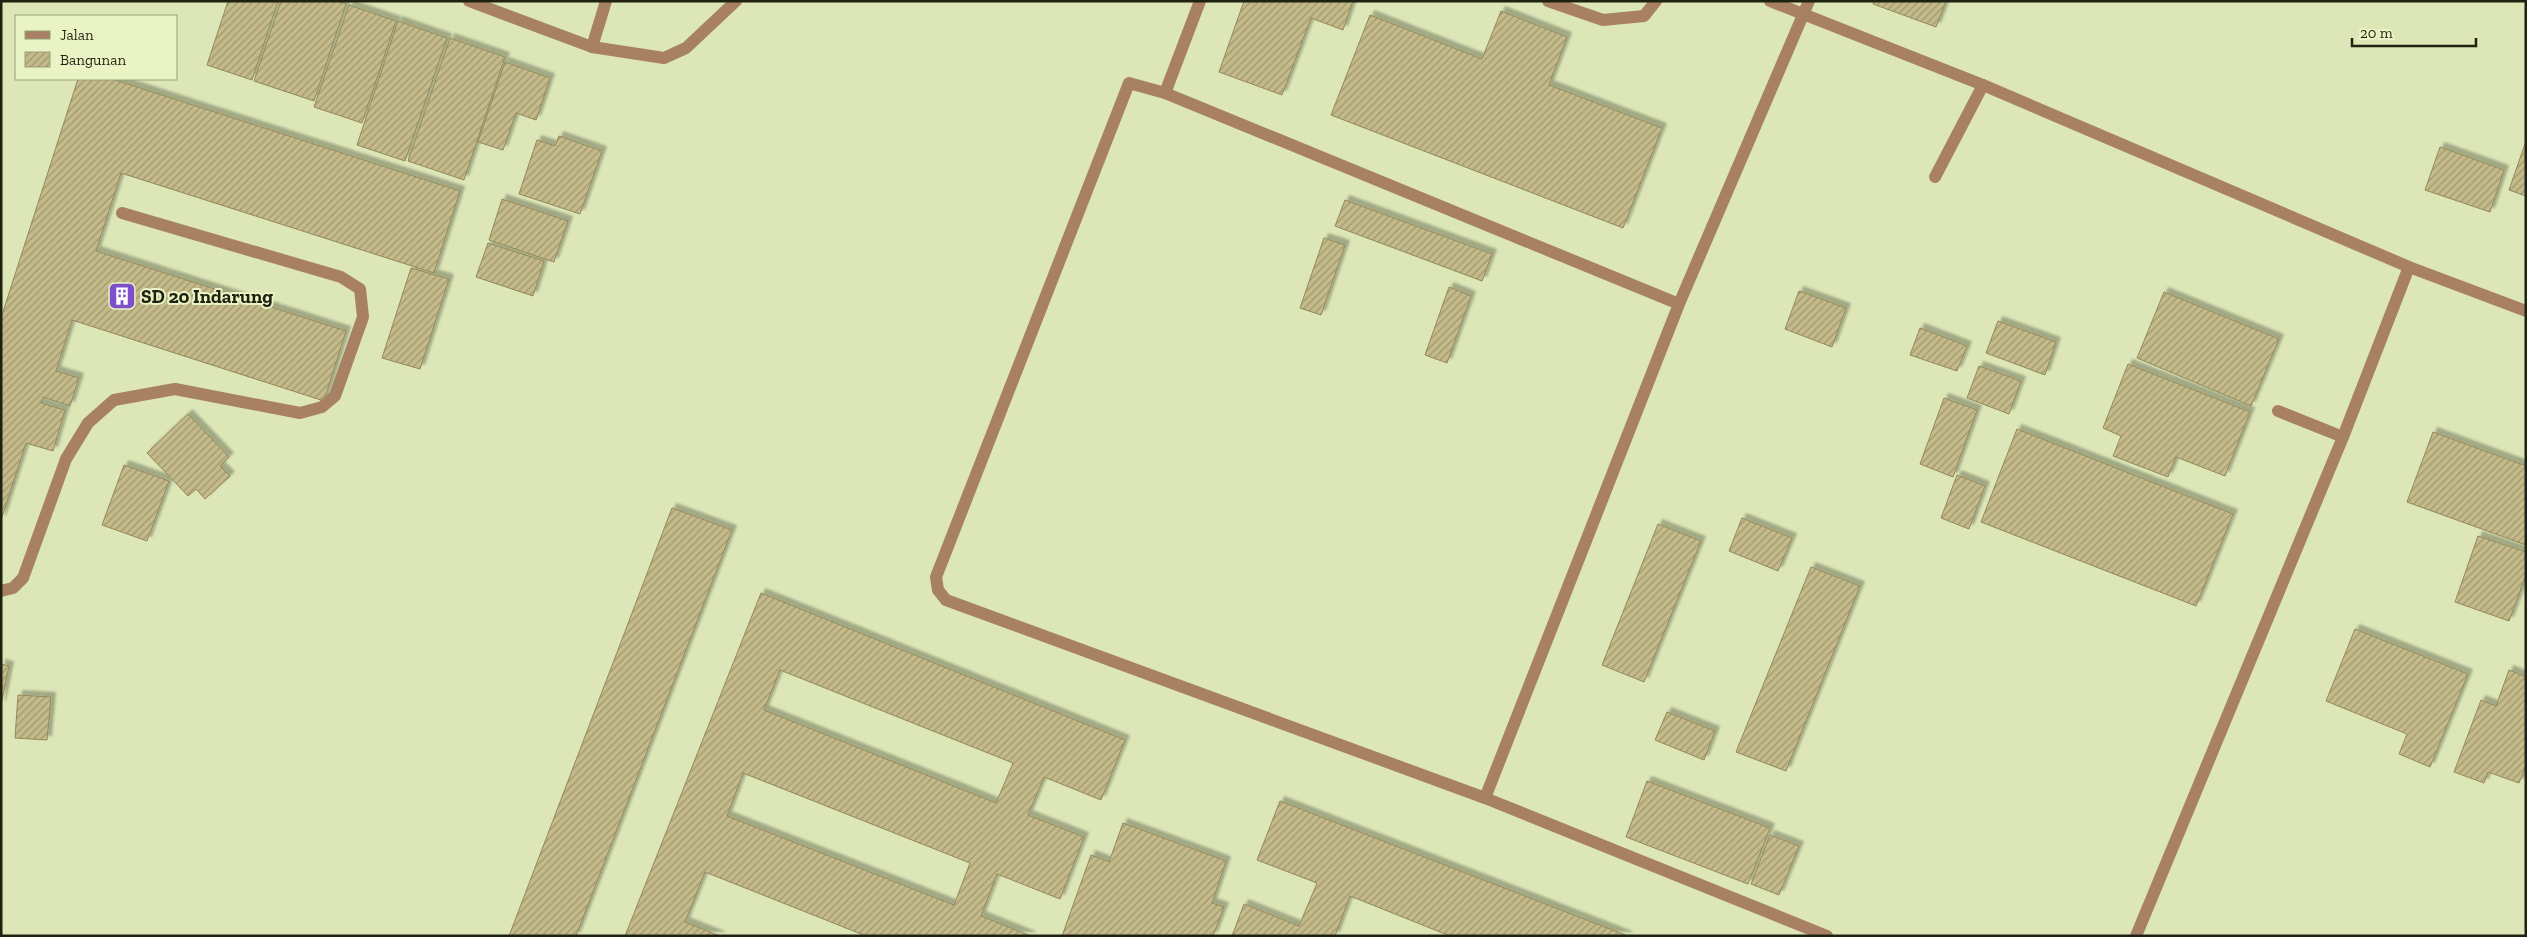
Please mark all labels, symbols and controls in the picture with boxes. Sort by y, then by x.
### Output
legend [15,15,178,80]
scale bar [2352,15,2476,47]
text: 20 m [2360,24,2393,42]
text: Jalan [60,26,94,44]
text: Bangunan [60,51,126,69]
building icon: SD 20 Indarung [107,281,137,311]
place label: SD 20 Indarung [141,285,273,308]

